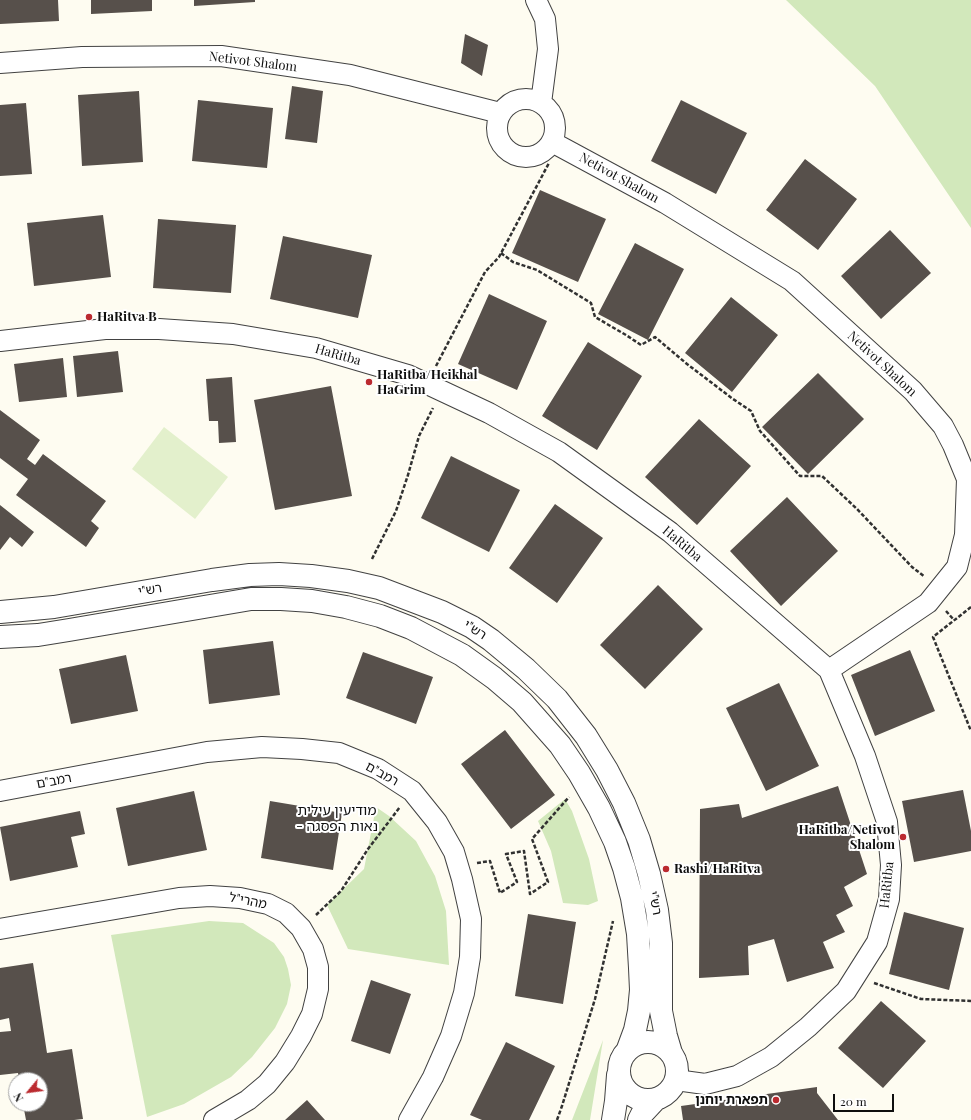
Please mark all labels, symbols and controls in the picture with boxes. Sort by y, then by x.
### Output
street label: Netivot Shalom [208,49,298,75]
street label: Netivot Shalom [577,150,661,206]
place label: HaRitva B [97,309,157,325]
marker: HaRitva B [84,312,94,322]
street label: Netivot Shalom [844,328,920,400]
street label: HaRitba [313,341,363,369]
place label: HaRitba/Heikhal HaGrim [377,367,478,398]
marker: HaRitba/Heikhal HaGrim [364,377,374,387]
street label: HaRitba [659,523,705,565]
street label: רש"י [137,580,163,600]
street label: רש"י [461,617,489,643]
street label: רמב"ם [363,759,401,789]
street label: רמב"ם [35,770,73,792]
district label: מודיעין עילית - נאות הפסגה [296,803,378,836]
place label: HaRitba/Netivot Shalom [799,822,895,853]
marker: HaRitba/Netivot Shalom [898,832,908,842]
place label: Rashi/HaRitva [674,861,760,877]
street label: HaRitba [877,861,897,909]
marker: Rashi/HaRitva [661,864,671,874]
street label: מהרי"ל [228,890,268,912]
street label: רש"י [645,890,665,916]
north arrow [8,1072,48,1112]
scale bar [835,1086,896,1112]
text: N [9,1090,26,1105]
place label: תפארת יוחנן [695,1092,768,1108]
text: 20 m [840,1093,867,1109]
marker: תפארת יוחנן [771,1095,781,1105]

